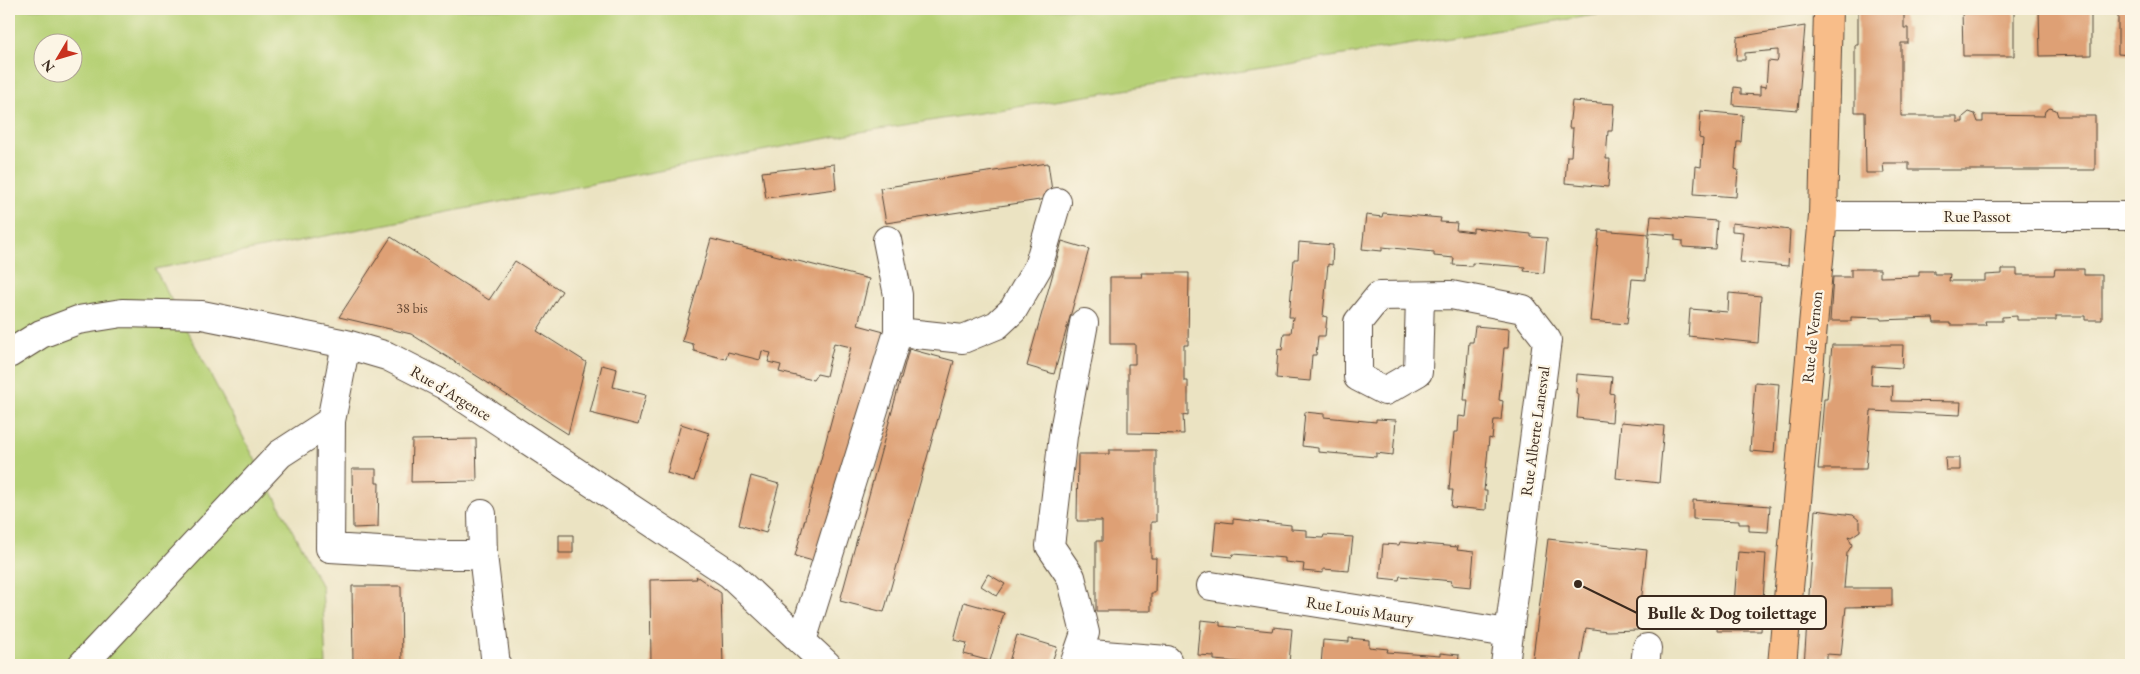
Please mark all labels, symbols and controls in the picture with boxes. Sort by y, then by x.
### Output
north arrow [32,32,82,82]
text: N [37,55,58,76]
street label: Rue Passot [1944,206,2010,227]
street label: Rue de Vernon [1797,289,1827,384]
house number: 38 bis [396,299,428,317]
street label: Rue d'Argence [407,361,495,425]
street label: Rue Alberte Lanesval [1515,364,1555,497]
street label: Rue Louis Maury [1305,591,1416,629]
callout: Bulle & Dog toilettage [1637,596,1826,629]
text: Bulle & Dog toilettage [1648,601,1817,624]

